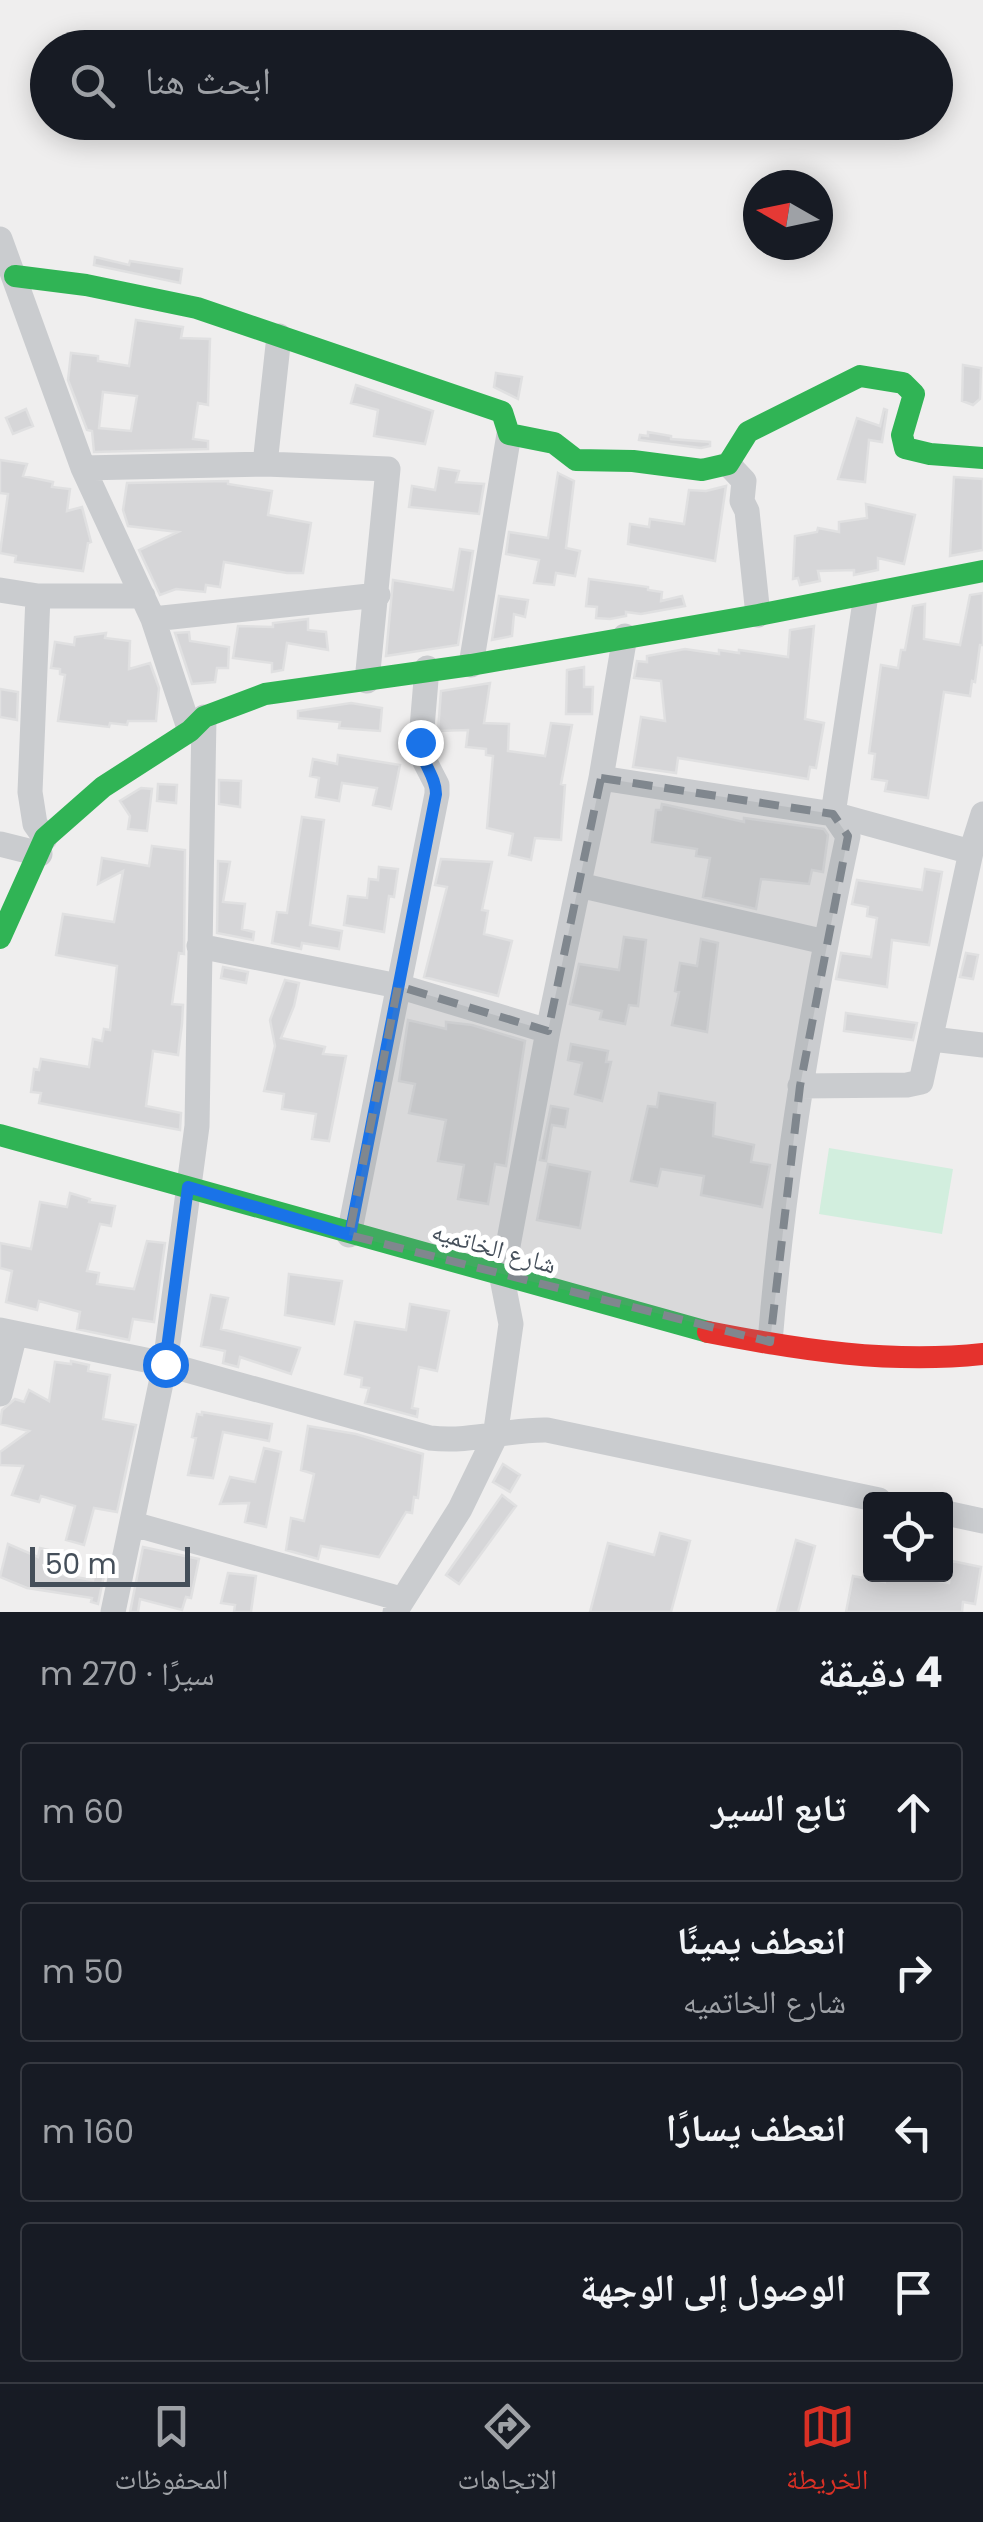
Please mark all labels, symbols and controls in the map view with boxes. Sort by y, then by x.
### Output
search box [30,30,953,140]
text: ابحث هنا [145,54,271,107]
icon: search [65,58,120,113]
north arrow [743,170,833,260]
route end [398,720,444,766]
street label: شارع الخاتميه [428,1214,560,1282]
route start [143,1342,189,1388]
map controls [863,1492,953,1582]
button: locate [863,1492,953,1582]
scale bar [30,1542,190,1586]
text: 50 m [45,1545,116,1584]
text: 4 دقيقة [817,1643,943,1702]
text: سيرًا · 270 m [40,1651,214,1696]
text: تابع السير [711,1781,846,1834]
icon: ahead [886,1785,941,1840]
text: 60 m [42,1789,124,1834]
text: انعطف يمينًا [677,1914,846,1967]
icon: right [886,1945,941,2000]
text: 50 m [42,1949,124,1994]
text: شارع الخاتميه [683,1979,846,2024]
text: انعطف يسارًا [666,2101,846,2154]
icon: left [886,2105,941,2160]
text: 160 m [42,2109,134,2154]
text: الوصول إلى الوجهة [580,2261,846,2314]
icon: arrive [886,2265,941,2320]
tab: المحفوظات [115,2399,228,2507]
tab: الاتجاهات [458,2399,557,2507]
tab: الخريطة [786,2399,868,2507]

